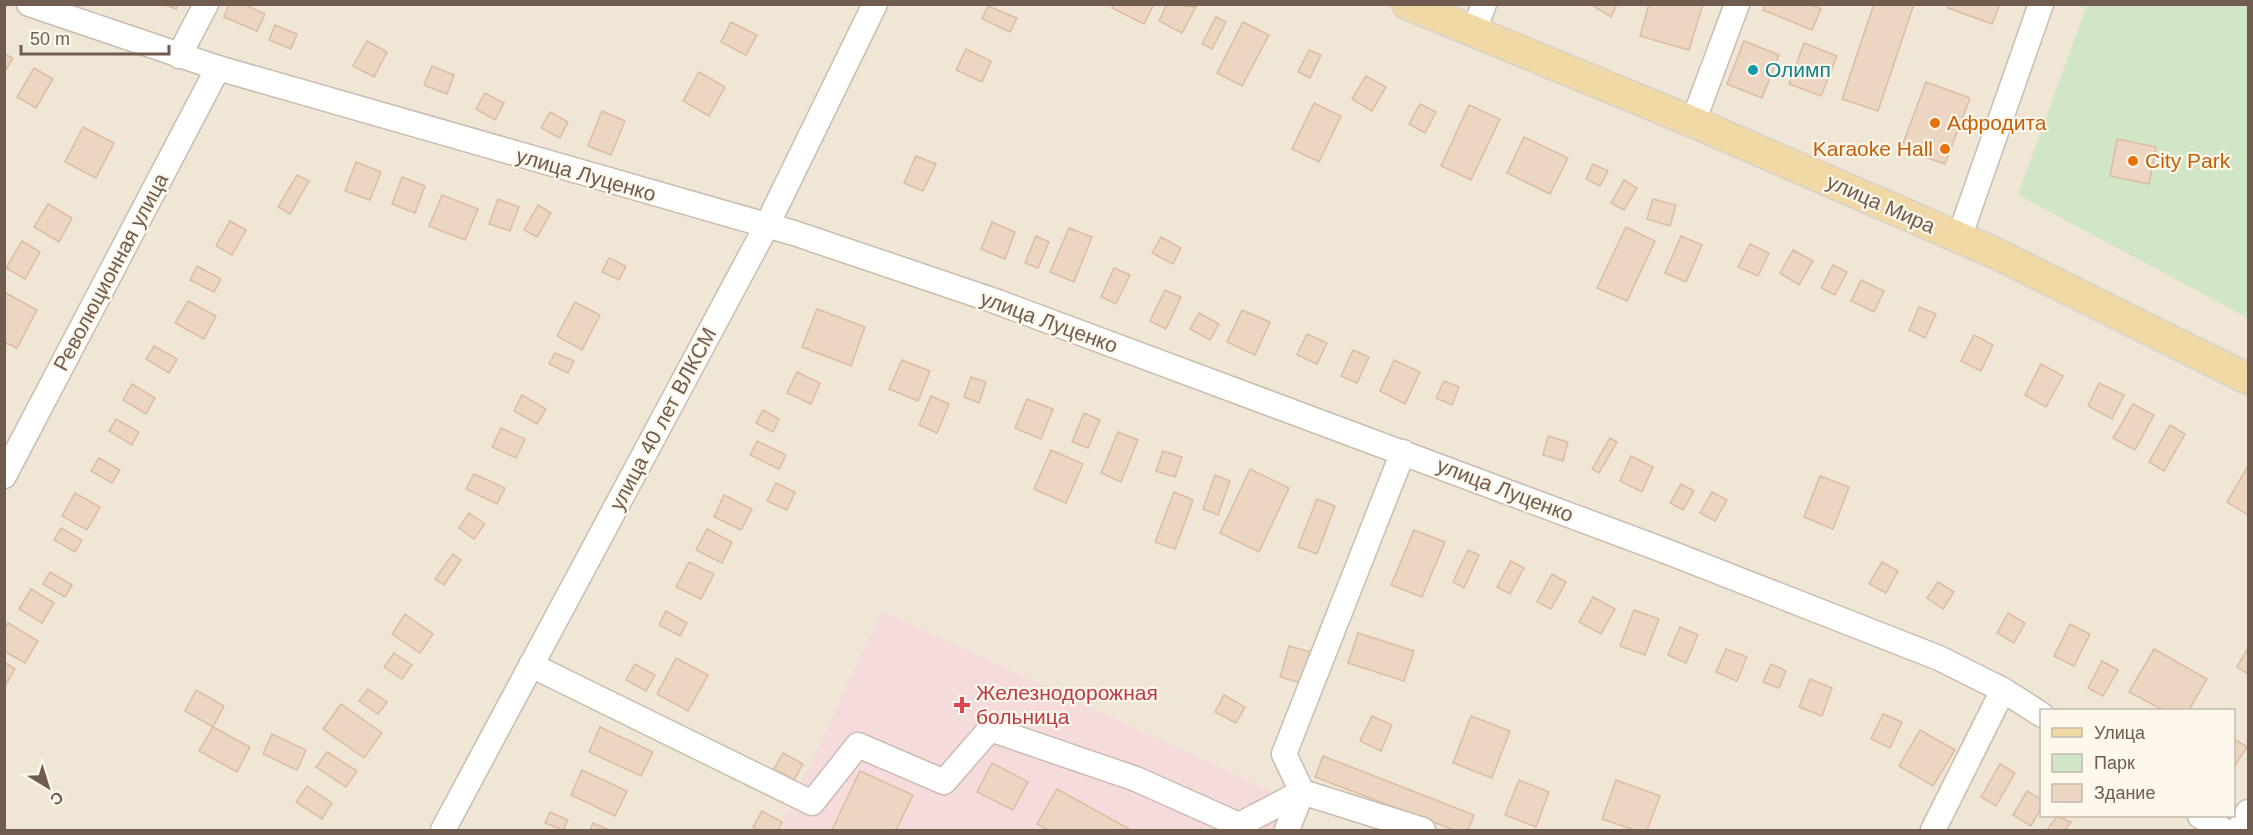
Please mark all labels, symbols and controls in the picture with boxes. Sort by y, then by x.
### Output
scale bar [21,18,170,56]
text: 50 m [30,29,70,49]
place label: Олимп [1765,58,1831,81]
marker: Олимп [1746,63,1760,77]
place label: Афродита [1947,111,2047,134]
marker: Афродита [1928,116,1942,130]
place label: Karaoke Hall [1813,137,1933,160]
marker: Karaoke Hall [1938,142,1952,156]
street label: улица Луценко [514,144,659,205]
place label: City Park [2145,149,2231,172]
marker: City Park [2126,154,2140,168]
street label: Революционная улица [49,169,173,374]
street label: улица Мира [1823,169,1939,238]
street label: улица Луценко [977,286,1121,357]
street label: улица 40 лет ВЛКСМ [605,324,720,514]
street label: улица Луценко [1434,453,1577,526]
place label: Железнодорожная больница [976,681,1158,728]
marker: Железнодорожная больница [953,696,971,714]
legend [2040,709,2235,817]
text: Улица [2094,723,2146,743]
text: Парк [2094,753,2135,773]
north arrow [18,757,78,817]
text: Здание [2094,783,2155,803]
text: С [47,788,67,809]

